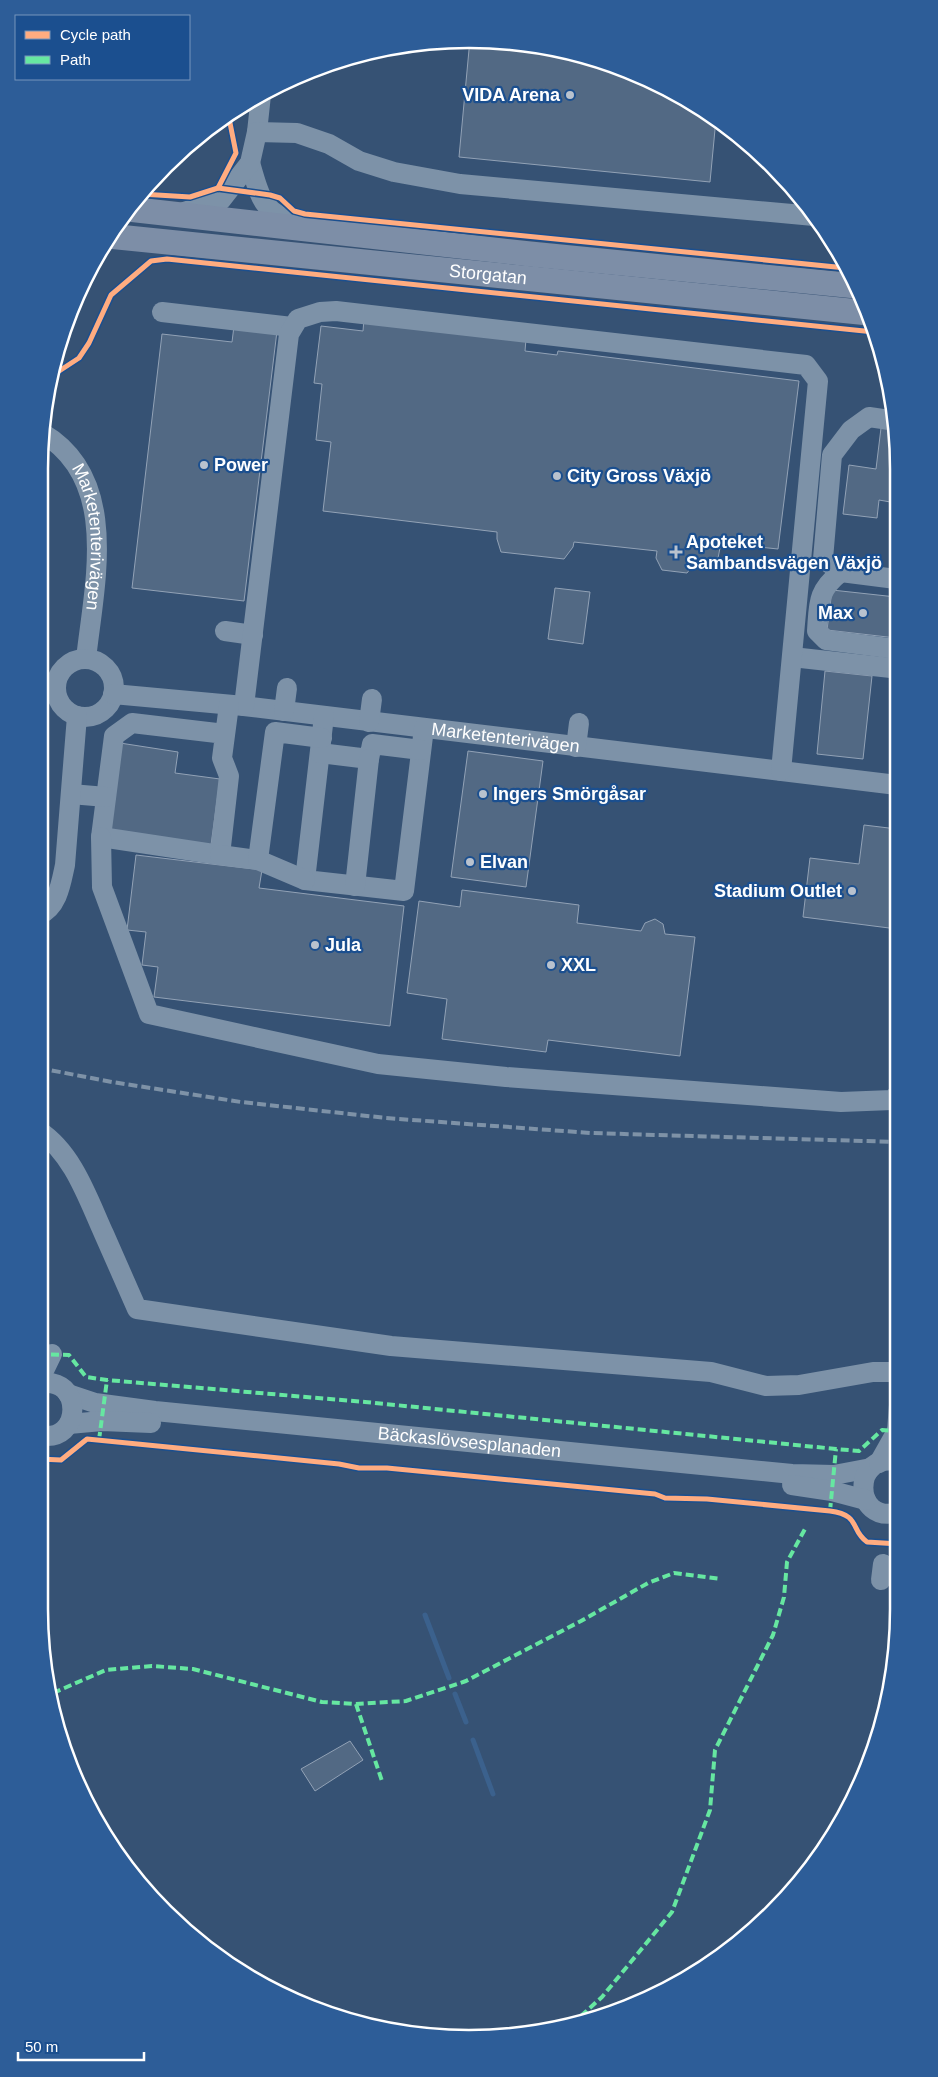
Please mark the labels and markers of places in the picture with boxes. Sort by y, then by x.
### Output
place label: VIDA Arena [462,85,561,105]
marker: VIDA Arena [564,89,576,101]
place label: Power [214,455,268,475]
marker: Power [198,459,210,471]
place label: City Gross Växjö [567,466,711,486]
marker: City Gross Växjö [551,470,563,482]
place label: Apoteket Sambandsvägen Växjö [686,532,882,573]
marker: Apoteket Sambandsvägen Växjö [670,546,682,558]
place label: Max [818,603,853,623]
marker: Max [857,607,869,619]
place label: Ingers Smörgåsar [493,784,646,804]
marker: Ingers Smörgåsar [477,788,489,800]
place label: Elvan [480,852,528,872]
marker: Elvan [464,856,476,868]
place label: Stadium Outlet [714,881,842,901]
marker: Stadium Outlet [846,885,858,897]
place label: Jula [325,935,362,955]
marker: Jula [309,939,321,951]
place label: XXL [561,955,596,975]
marker: XXL [545,959,557,971]

